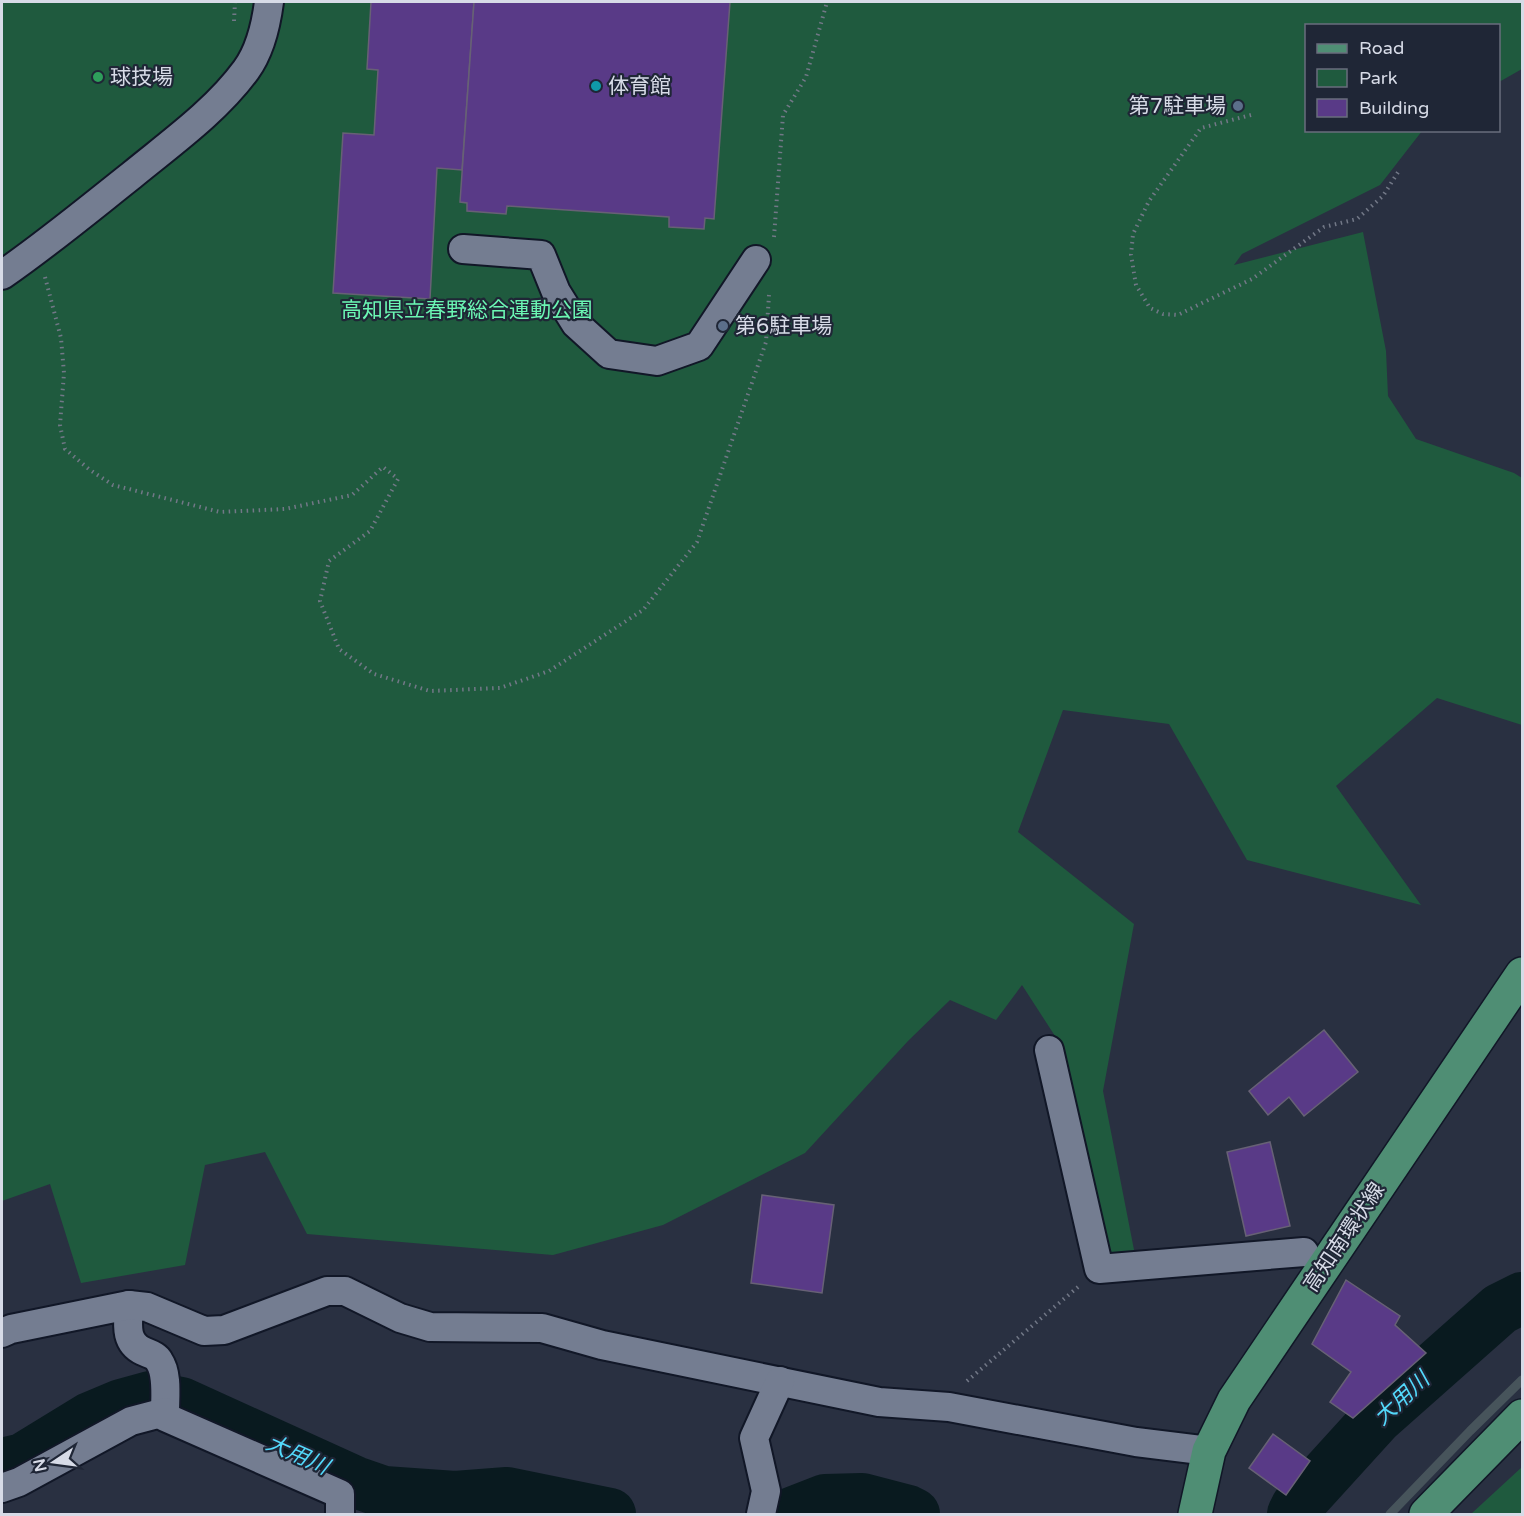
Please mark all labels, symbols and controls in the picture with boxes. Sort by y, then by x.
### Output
legend [1305,24,1500,132]
text: Road [1359,37,1404,59]
place label: 球技場 [110,65,173,90]
text: Park [1359,67,1398,89]
marker: 球技場 [91,70,105,84]
place label: 体育館 [608,74,671,99]
marker: 体育館 [589,79,603,93]
place label: 第7駐車場 [1129,94,1226,119]
text: Building [1359,97,1429,119]
marker: 第7駐車場 [1231,99,1245,113]
park label: 高知県立春野総合運動公園 [341,298,593,323]
place label: 第6駐車場 [735,314,832,339]
marker: 第6駐車場 [716,319,730,333]
street label: 高知南環状線 [1299,1178,1390,1296]
water label: 大用川 [1369,1365,1436,1431]
water label: 大用川 [262,1430,335,1481]
north arrow [24,1432,84,1492]
text: N [29,1457,52,1474]

